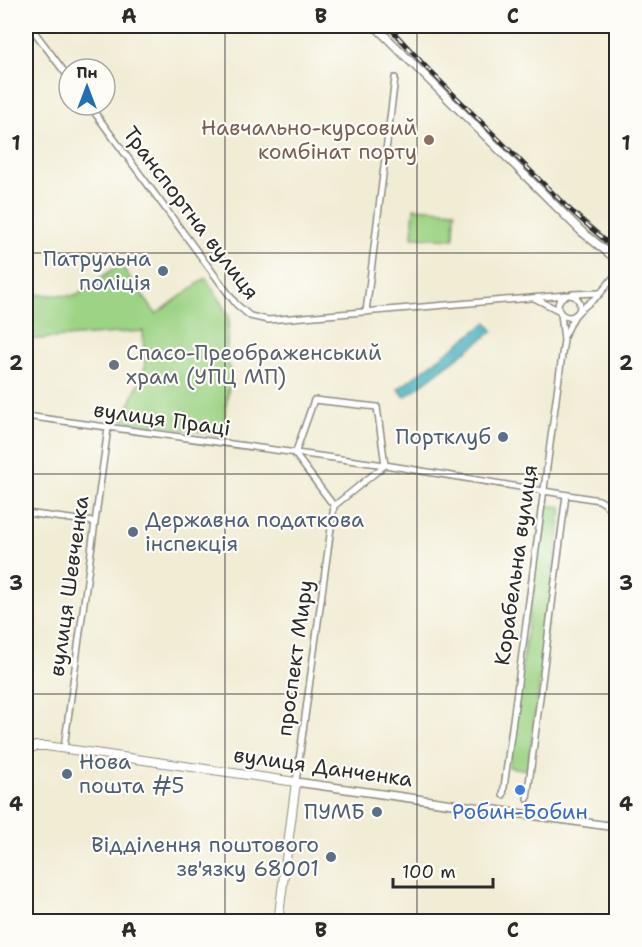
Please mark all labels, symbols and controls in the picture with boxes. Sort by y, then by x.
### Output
text: A [121,3,137,29]
text: B [315,3,327,29]
text: C [507,3,519,29]
north arrow [57,57,117,117]
text: Пн [76,62,98,83]
place label: Навчально-курсовий комбінат порту [201,114,417,166]
street label: Транспортна вулиця [117,121,265,305]
text: 1 [11,130,21,156]
text: 1 [621,130,631,156]
marker: Навчально-курсовий комбінат порту [422,133,436,147]
place label: Патрульна поліція [43,245,151,297]
marker: Патрульна поліція [156,264,170,278]
place label: Спасо-Преображенський храм (УПЦ МП) [126,339,382,391]
text: 2 [9,350,23,376]
text: 2 [619,350,633,376]
marker: Спасо-Преображенський храм (УПЦ МП) [107,358,121,372]
street label: вулиця Праці [92,396,232,442]
place label: Портклуб [395,423,491,451]
marker: Портклуб [496,430,510,444]
street label: Корабельна вулиця [488,463,544,667]
street label: вулиця Шевченка [42,494,96,678]
place label: Державна податкова інспекція [145,506,364,558]
marker: Державна податкова інспекція [126,525,140,539]
text: 3 [9,570,23,596]
text: 3 [619,570,633,596]
street label: проспект Миру [270,578,320,738]
street label: вулиця Данченка [232,741,414,793]
place label: Нова пошта #5 [79,748,184,800]
marker: Нова пошта #5 [60,767,74,781]
marker: Робин-Бобин [513,783,527,797]
text: 4 [9,791,23,817]
text: 4 [619,791,633,817]
place label: ПУМБ [304,798,365,826]
place label: Робин-Бобин [452,798,588,826]
marker: ПУМБ [370,805,384,819]
place label: Відділення поштового зв'язку 68001 [91,831,319,883]
marker: Відділення поштового зв'язку 68001 [324,850,338,864]
scale bar [393,851,494,889]
text: 100 m [402,860,456,884]
text: A [121,917,137,943]
text: B [315,917,327,943]
text: C [507,917,519,943]

